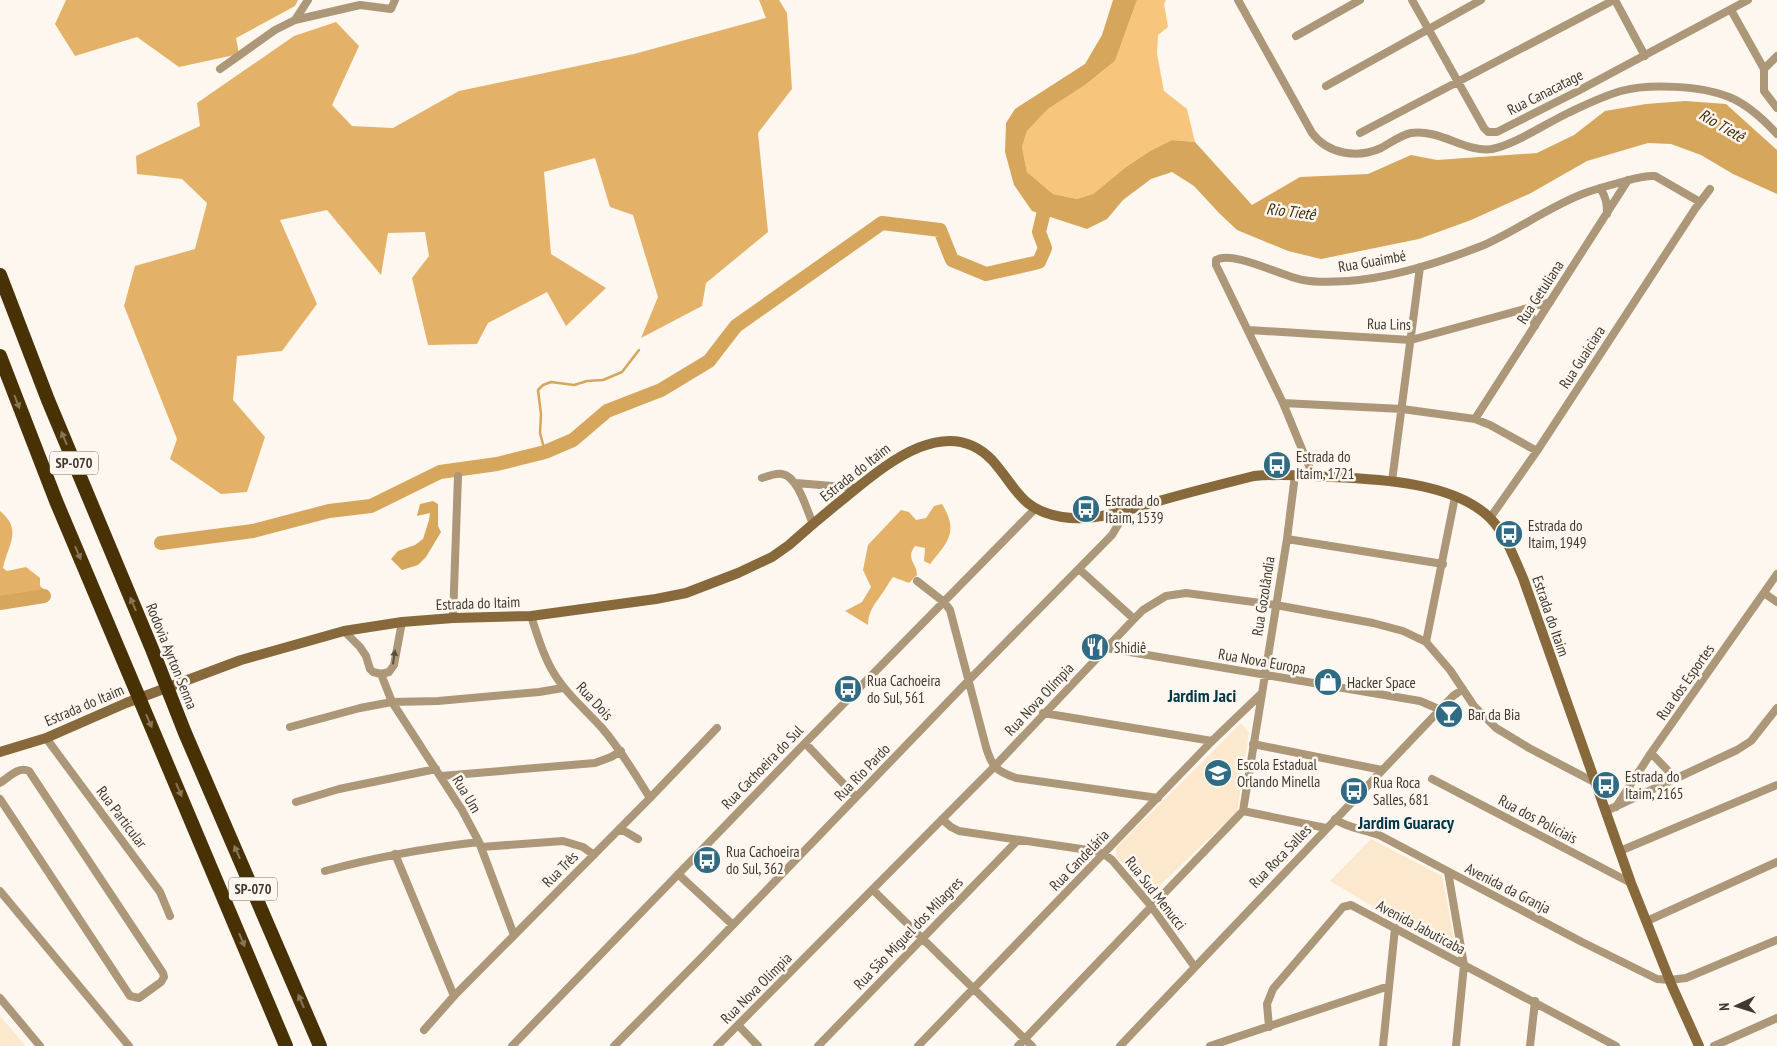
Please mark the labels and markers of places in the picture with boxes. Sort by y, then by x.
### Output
place label: Estrada do Itaim, 1721 [1296,447,1355,483]
bus stop icon: Estrada do Itaim, 1721 [1262,450,1292,480]
place label: Estrada do Itaim, 1539 [1105,491,1164,527]
bus stop icon: Estrada do Itaim, 1539 [1071,494,1101,524]
place label: Estrada do Itaim, 1949 [1528,516,1587,552]
bus stop icon: Estrada do Itaim, 1949 [1494,519,1524,549]
restaurant icon: Shidiê [1080,632,1110,662]
place label: Shidiê [1114,638,1146,657]
shop icon: Hacker Space [1313,667,1343,697]
place label: Rua Cachoeira do Sul, 561 [867,671,941,707]
place label: Hacker Space [1347,673,1416,692]
bus stop icon: Rua Cachoeira do Sul, 561 [833,674,863,704]
bar icon: Bar da Bia [1434,699,1464,729]
place label: Bar da Bia [1468,705,1520,724]
place label: Escola Estadual Orlando Minella [1237,755,1320,791]
school or university icon: Escola Estadual Orlando Minella [1203,758,1233,788]
place label: Estrada do Itaim, 2165 [1625,767,1684,803]
bus stop icon: Estrada do Itaim, 2165 [1591,770,1621,800]
place label: Rua Roca Salles, 681 [1373,773,1429,809]
bus stop icon: Rua Roca Salles, 681 [1339,776,1369,806]
place label: Rua Cachoeira do Sul, 362 [726,842,800,878]
bus stop icon: Rua Cachoeira do Sul, 362 [692,845,722,875]

